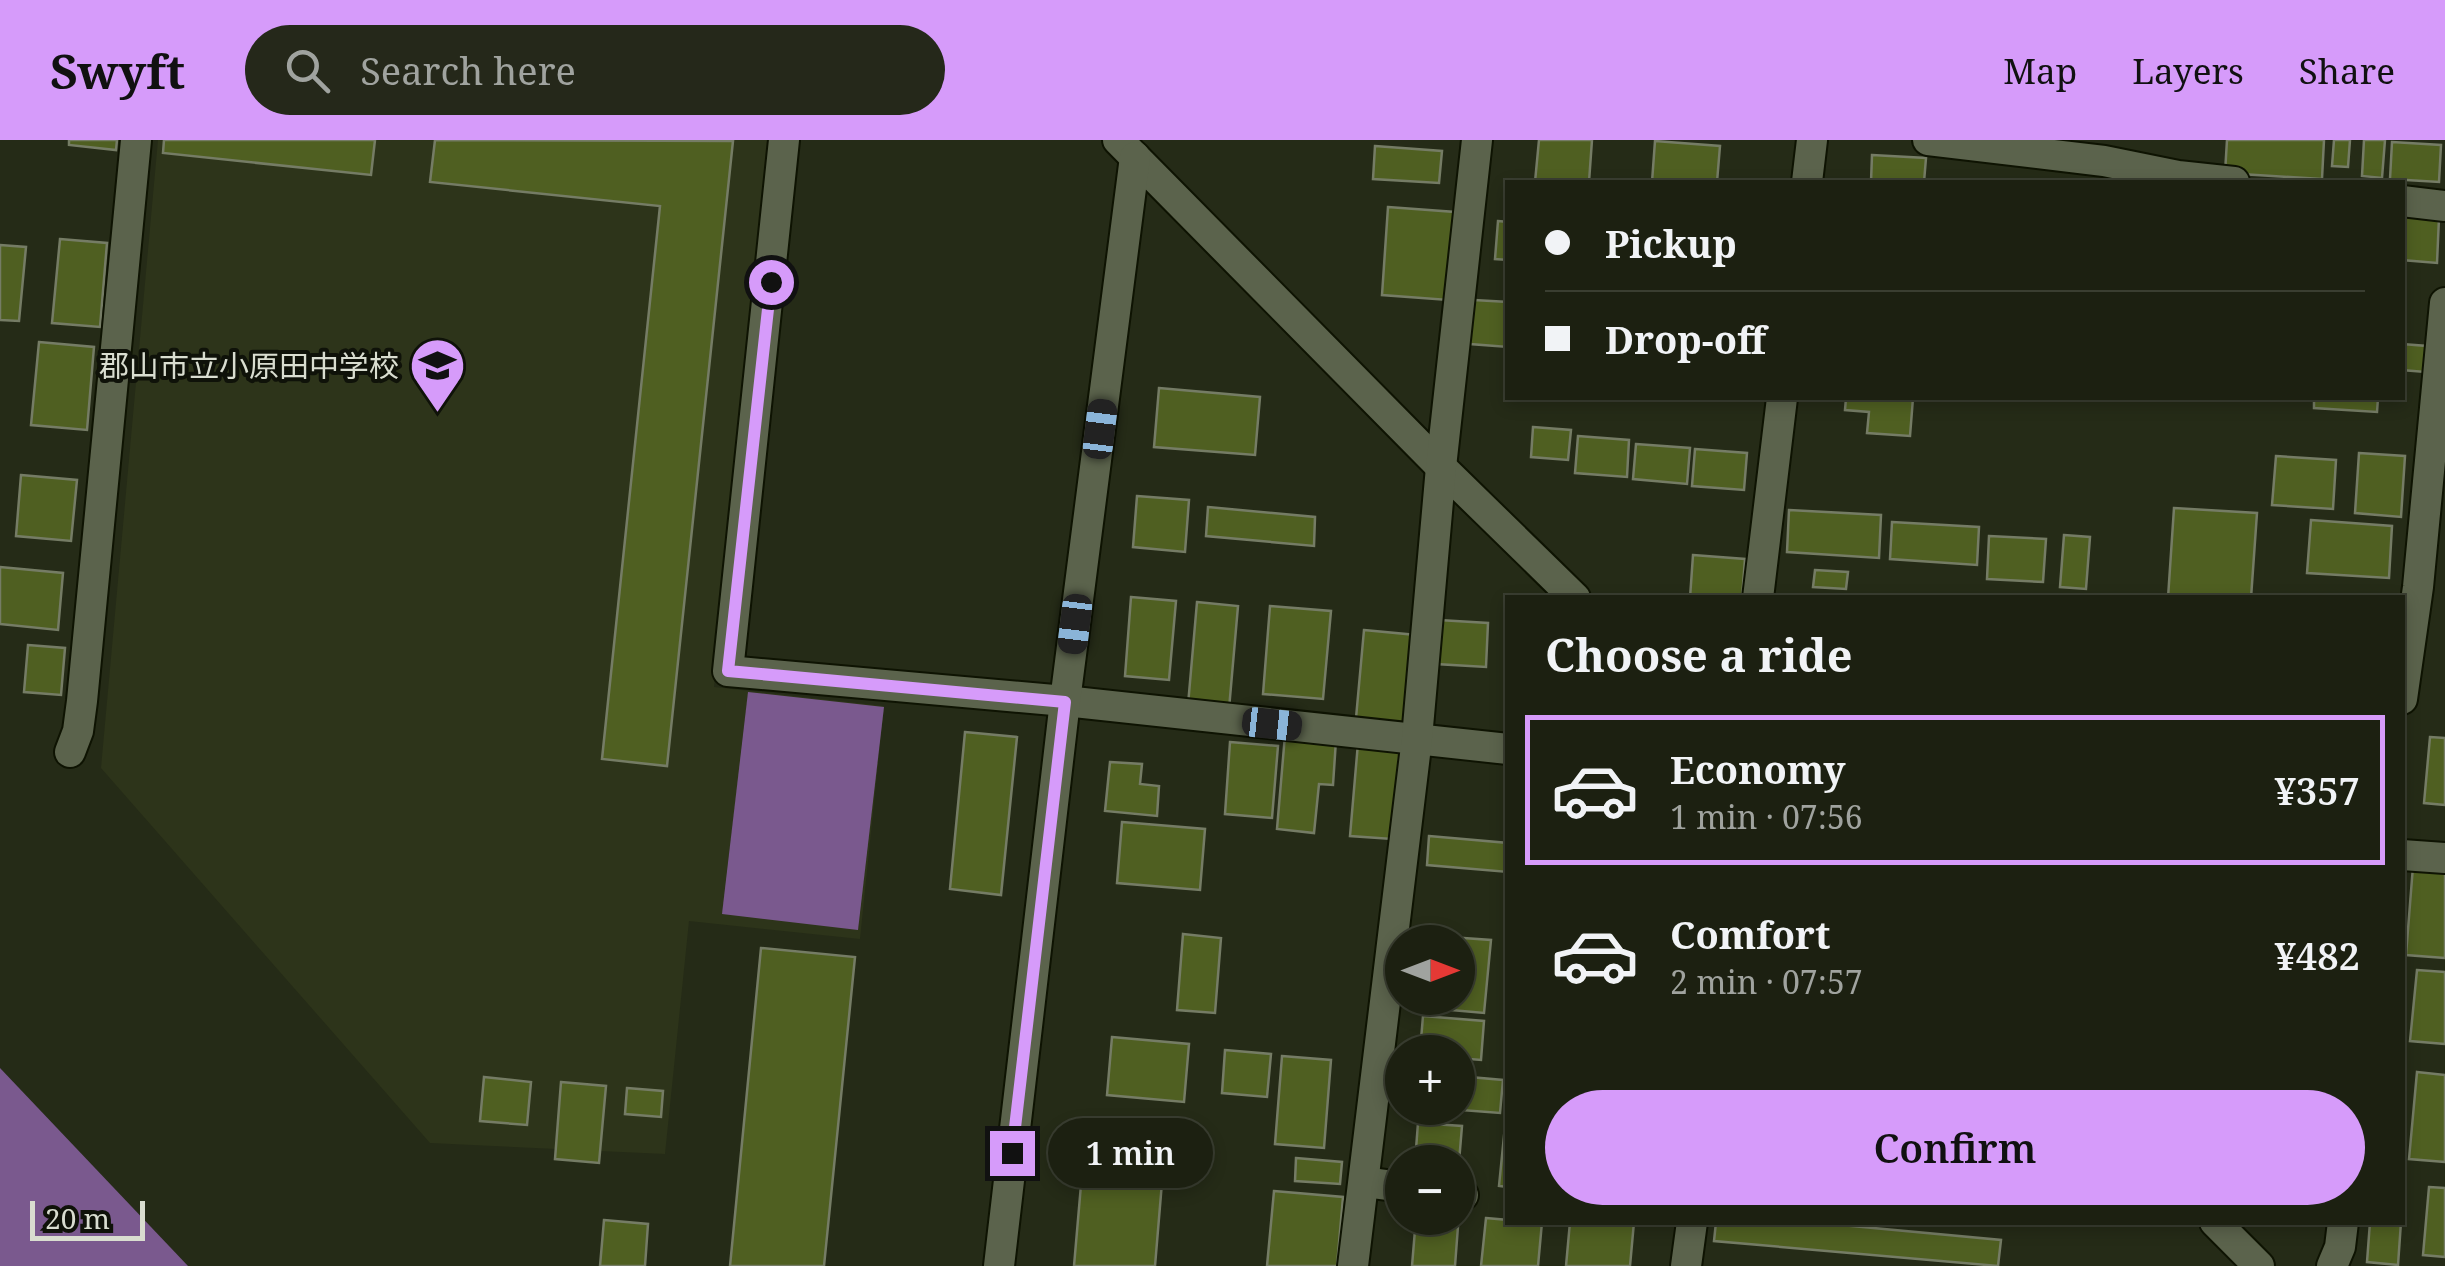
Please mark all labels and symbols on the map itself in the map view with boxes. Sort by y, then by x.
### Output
route start [749,260,794,305]
school or university icon: 郡山市立小原田中学校 [408,335,468,414]
place label: 郡山市立小原田中学校 [99,345,399,386]
car [1081,397,1119,461]
car [1056,592,1094,656]
car [1241,706,1303,742]
north arrow [1385,925,1475,1015]
callout: 1 min [1047,1118,1212,1188]
route end [990,1131,1035,1176]
scale bar [30,1196,145,1240]

